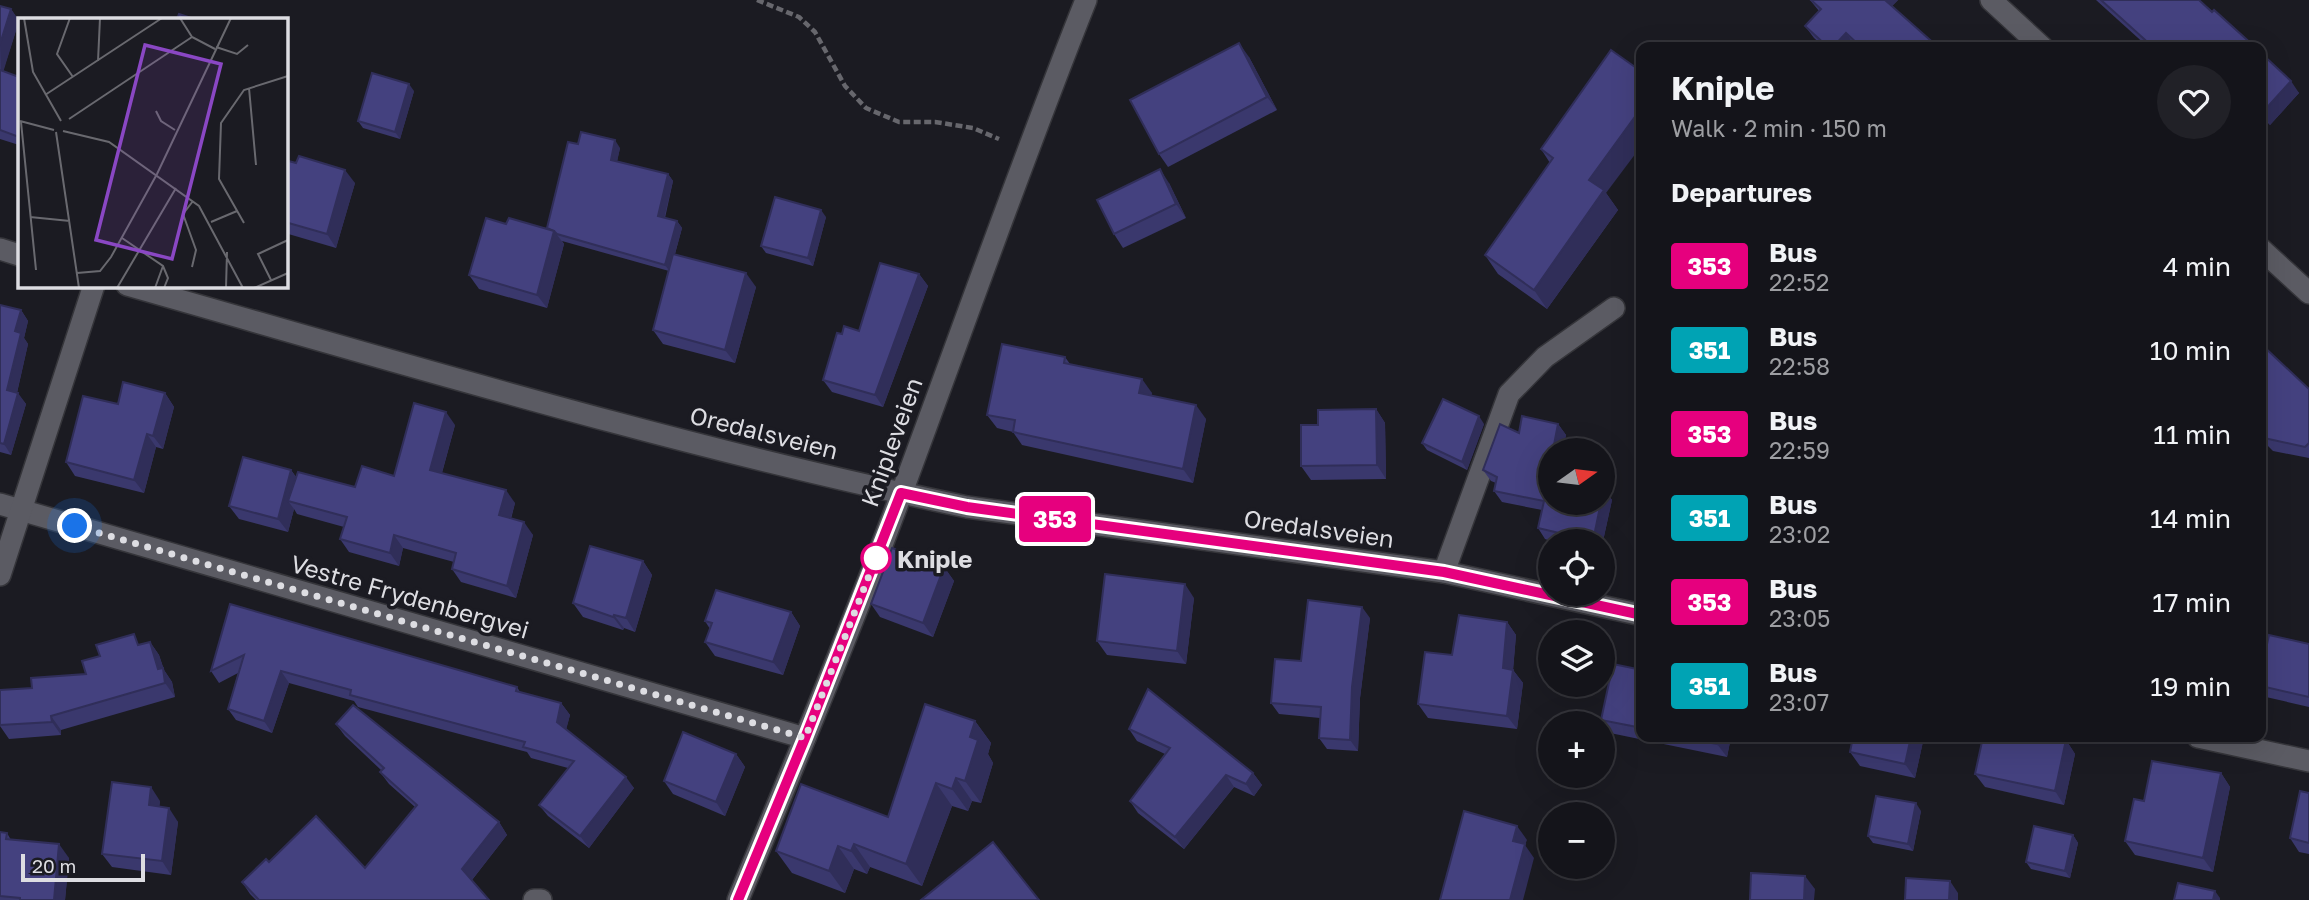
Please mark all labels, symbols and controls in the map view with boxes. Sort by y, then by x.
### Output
inset map [18,18,287,287]
button: heart [2157,65,2231,139]
text: Kniple [1671,68,1775,107]
text: Walk · 2 min · 150 m [1671,114,1887,142]
text: Departures [1671,177,1812,208]
text: Bus [1769,237,1817,268]
text: 353 [1688,251,1731,280]
text: 4 min [2163,251,2231,282]
text: 22:52 [1769,268,1829,296]
text: Bus [1769,321,1817,352]
text: 351 [1689,335,1730,364]
text: 10 min [2150,335,2231,366]
text: 22:58 [1769,352,1830,380]
street label: Knipleveien [854,373,928,511]
street label: Oredalsveien [687,400,841,464]
text: Bus [1769,405,1817,436]
text: 353 [1688,419,1731,448]
text: 11 min [2153,419,2231,450]
text: 22:59 [1769,436,1830,464]
north arrow [1538,438,1615,514]
map controls [1538,438,1615,879]
text: Bus [1769,489,1817,520]
line badge: 353 [1015,496,1095,542]
street label: Oredalsveien [1242,503,1396,553]
text: 351 [1689,503,1730,532]
text: 14 min [2150,503,2231,534]
text: 353 [1033,504,1077,533]
your location [57,508,92,543]
text: 23:02 [1769,520,1830,548]
button: locate [1538,529,1615,606]
marker: Kniple [861,543,891,573]
place label: Kniple [897,544,972,573]
street label: Vestre Frydenbergvei [287,548,533,644]
text: Bus [1769,573,1817,604]
text: 353 [1688,587,1731,616]
text: 17 min [2152,587,2231,618]
text: 23:05 [1769,604,1830,632]
button: layers [1538,620,1615,697]
text: Bus [1769,657,1817,688]
text: 351 [1689,671,1730,700]
text: 19 min [2150,671,2231,702]
text: 23:07 [1769,688,1829,716]
button: + [1538,711,1615,788]
button: − [1538,802,1615,879]
scale bar [21,851,145,883]
text: 20 m [32,854,76,877]

